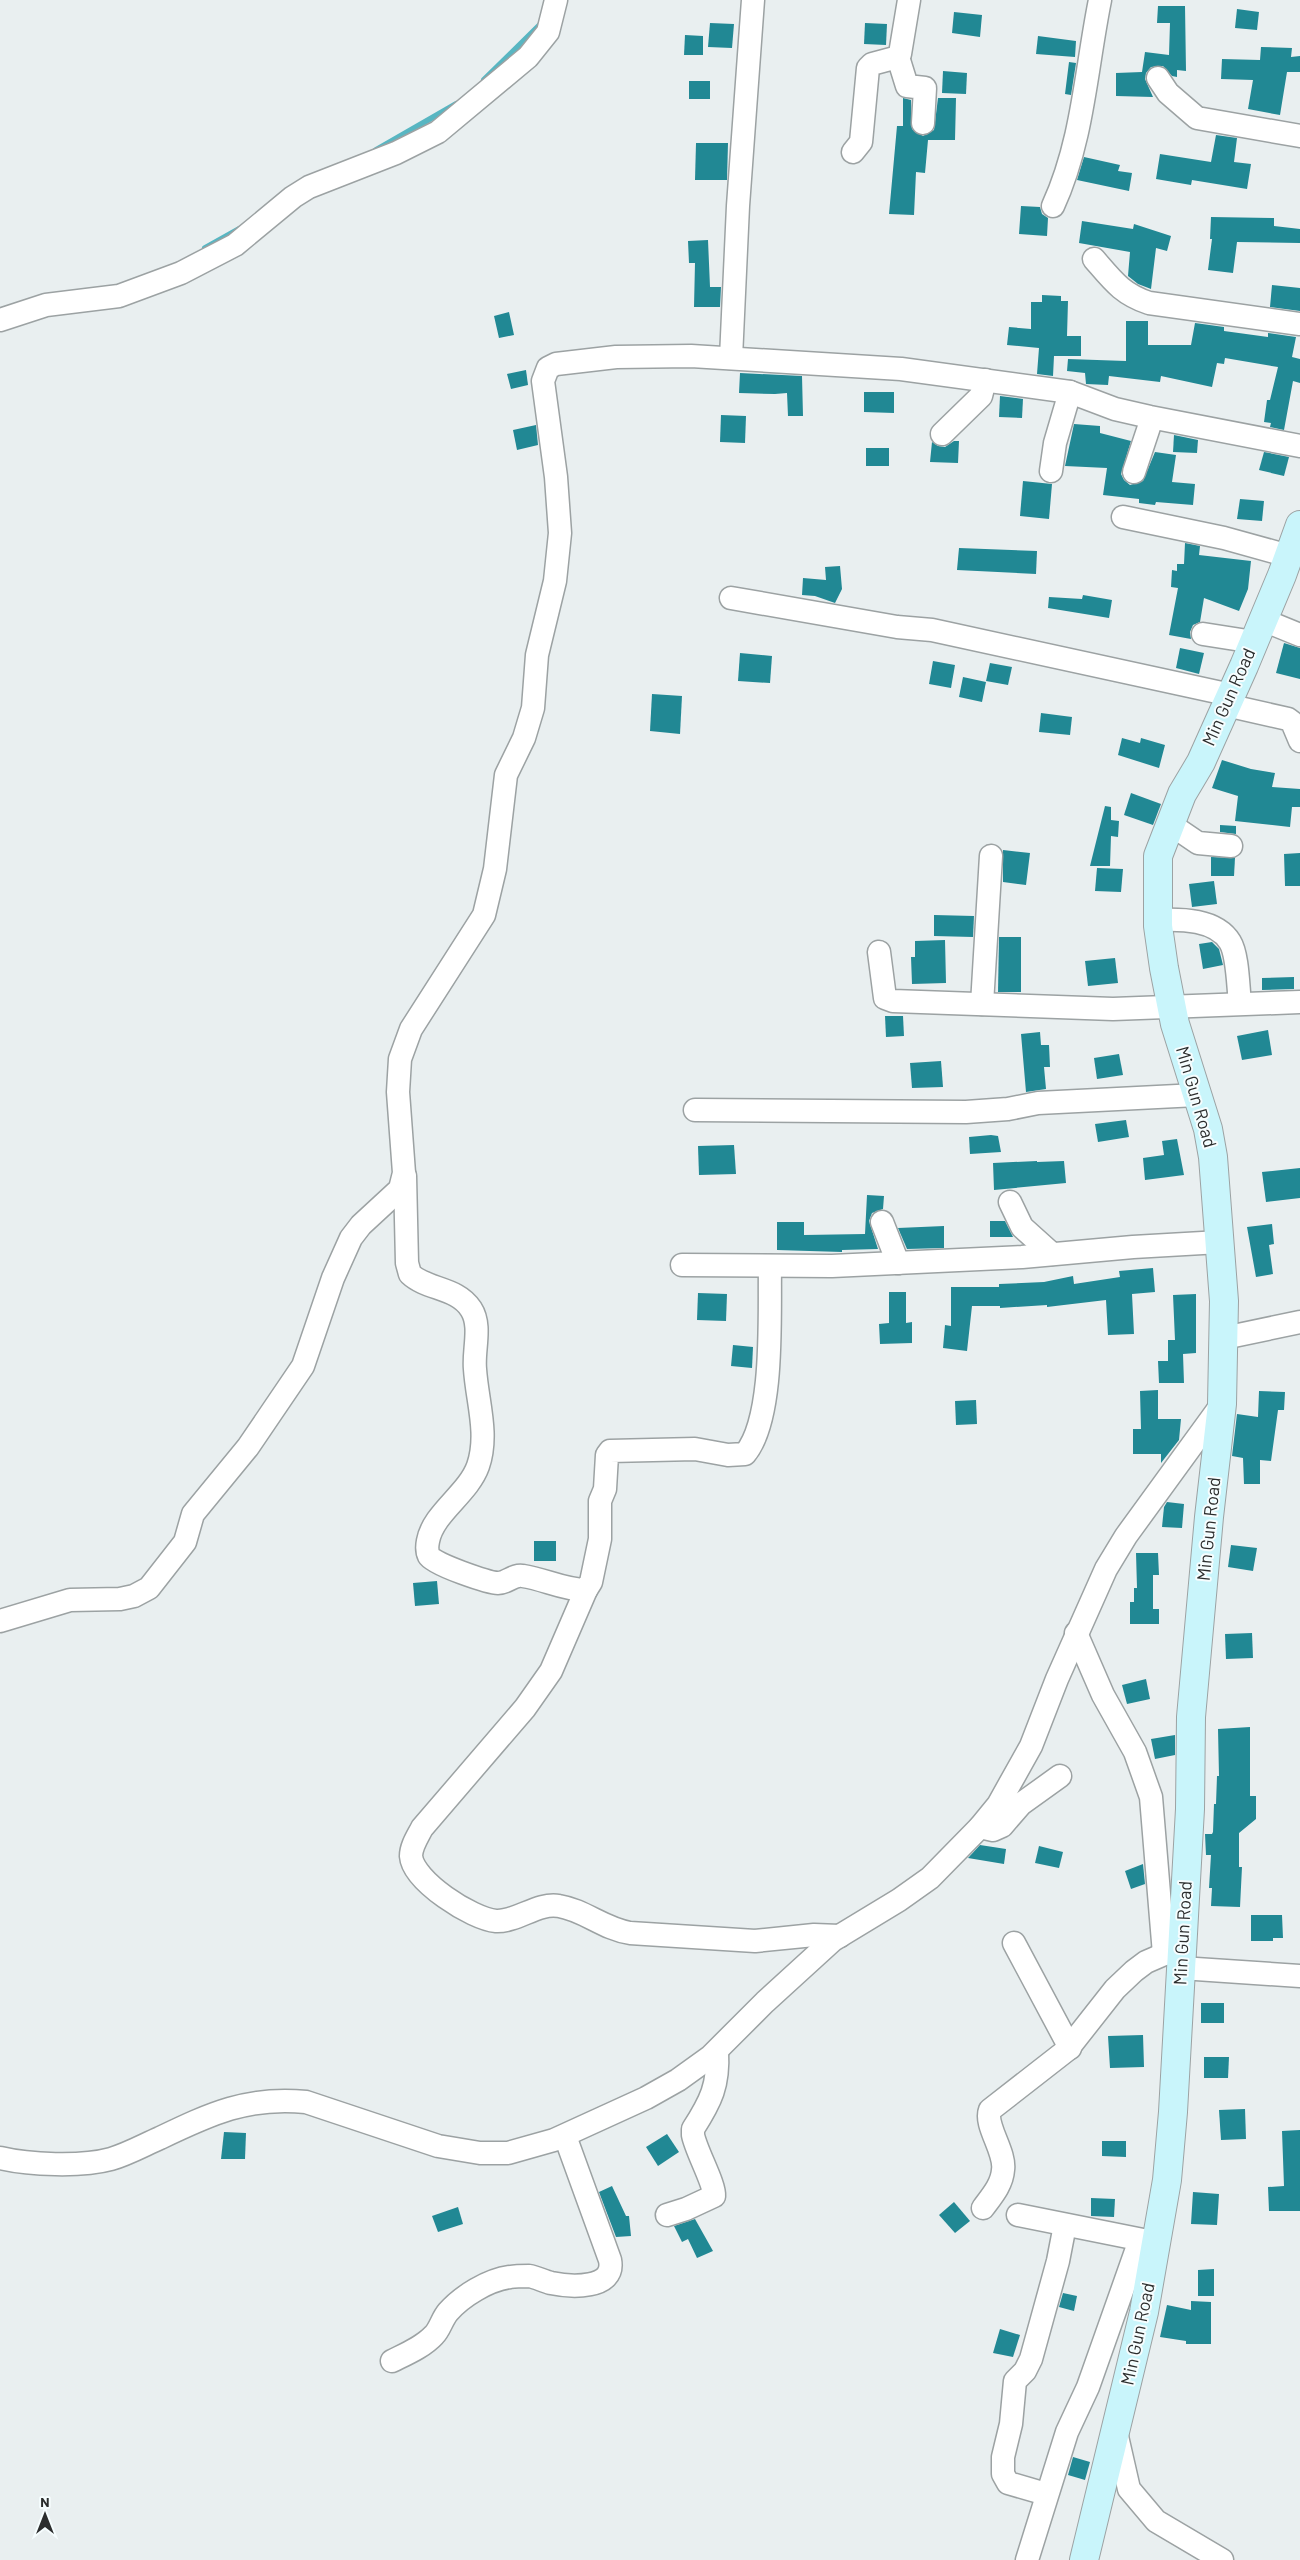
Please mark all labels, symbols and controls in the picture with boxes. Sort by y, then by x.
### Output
street label: Min Gun Road [1197,644,1259,749]
street label: Min Gun Road [1172,1043,1222,1150]
street label: Min Gun Road [1192,1476,1224,1582]
street label: Min Gun Road [1168,1880,1196,1986]
street label: Min Gun Road [1115,2280,1159,2387]
north arrow [20,2490,70,2540]
text: N [40,2493,50,2510]

